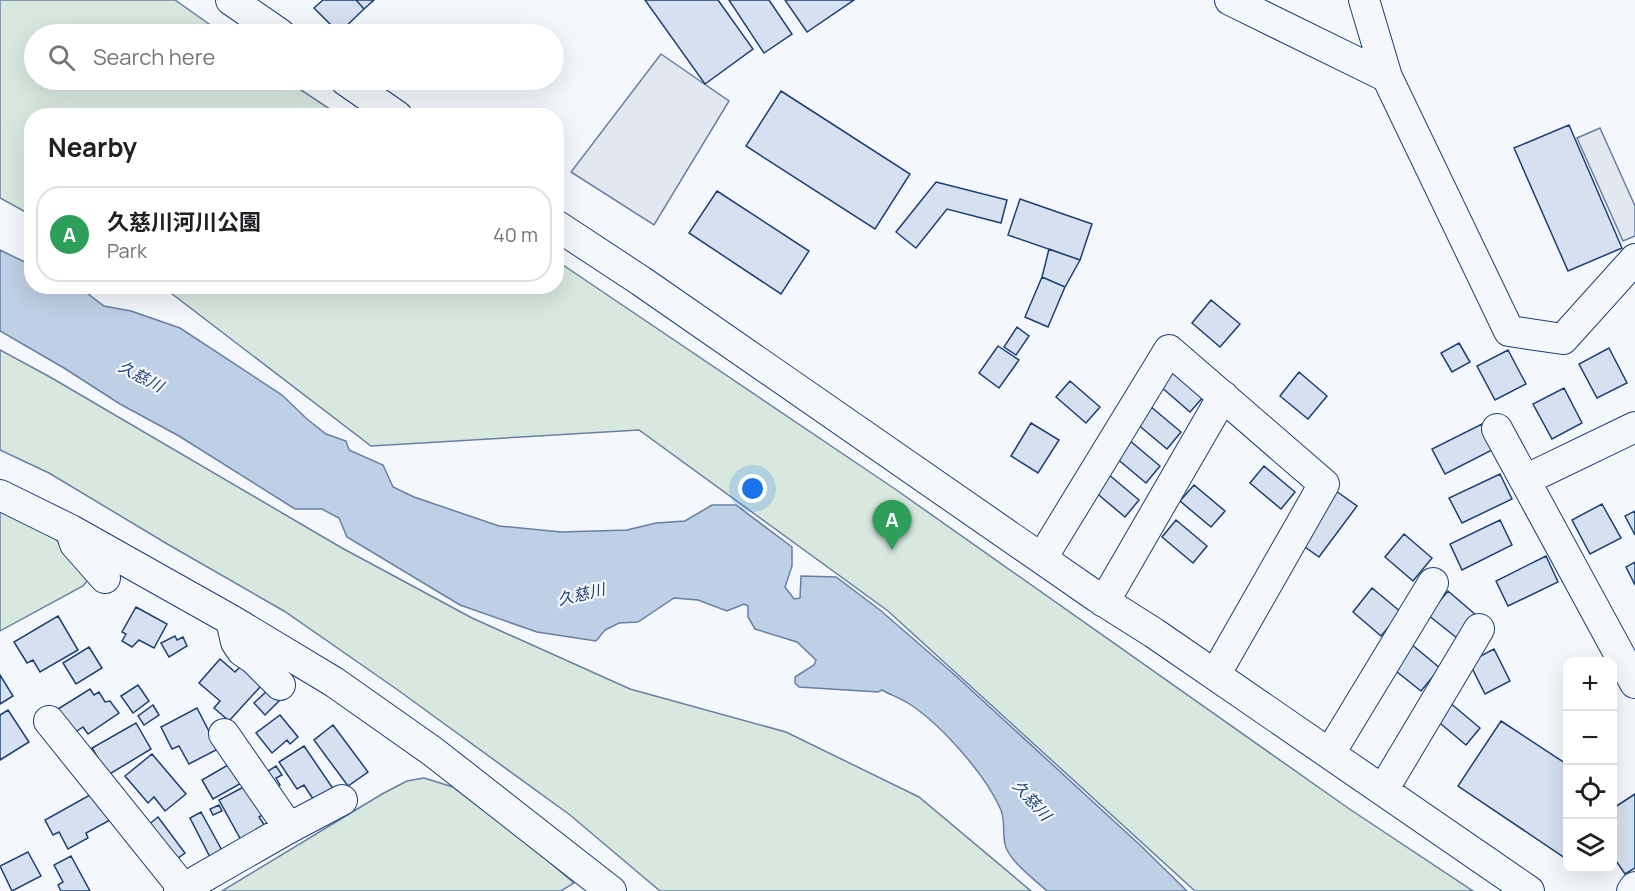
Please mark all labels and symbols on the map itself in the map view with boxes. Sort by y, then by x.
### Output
water label: 久慈川 [115,355,169,398]
your location [738,474,767,503]
pin: A [872,500,912,550]
water label: 久慈川 [555,577,609,610]
water label: 久慈川 [1008,775,1058,827]

